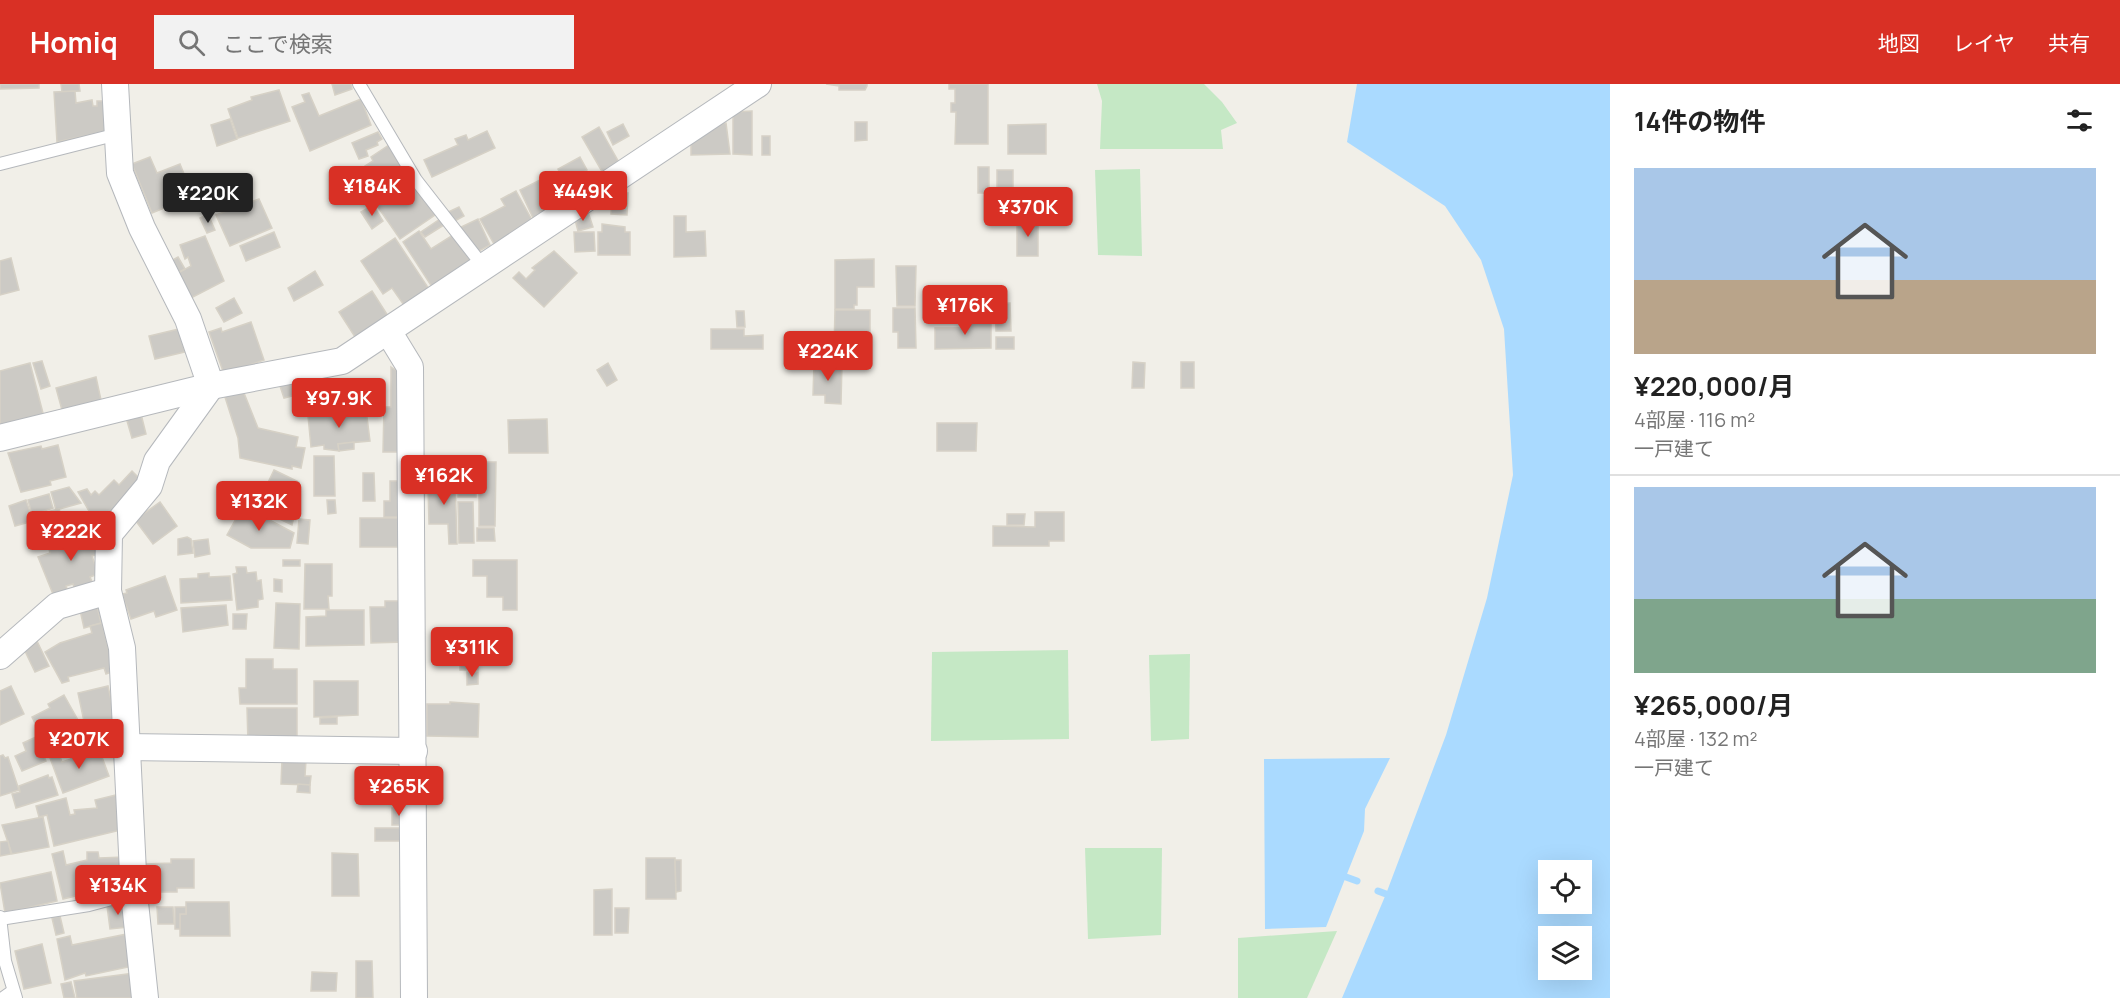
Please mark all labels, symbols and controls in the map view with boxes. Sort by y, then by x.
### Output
search box [154,15,574,69]
text: Homiq [30,23,118,61]
icon: search [175,26,208,59]
text: ここで検索 [223,29,333,59]
text: 地図 [1878,29,1920,57]
text: レイヤ [1953,29,2015,57]
text: 共有 [2048,29,2090,57]
text: 14件の物件 [1634,103,1765,139]
icon: filters [2063,104,2096,137]
pin: ¥184K [330,166,414,217]
pin: ¥449K [541,171,625,222]
text: ¥184K [343,172,401,199]
pin: ¥220K [166,173,250,224]
text: ¥449K [553,177,613,204]
text: ¥220K [177,179,239,206]
pin: ¥370K [986,187,1070,238]
text: ¥370K [998,193,1058,220]
icon: home [1811,207,1919,315]
pin: ¥176K [923,285,1007,336]
text: ¥176K [936,291,994,318]
pin: ¥224K [786,331,870,382]
text: ¥224K [798,337,858,364]
text: ¥220,000/月 [1634,368,1794,404]
pin: ¥97.9K [290,378,388,429]
text: ¥97.9K [306,384,372,411]
text: 4部屋 · 116 m² [1634,406,1755,433]
text: 一戸建て [1634,435,1714,462]
pin: ¥162K [402,455,486,506]
text: ¥162K [415,461,473,488]
pin: ¥132K [217,481,301,532]
text: ¥132K [230,487,288,514]
pin: ¥222K [29,511,113,562]
text: ¥222K [41,517,101,544]
icon: home [1811,526,1919,634]
pin: ¥311K [430,627,514,678]
text: ¥311K [445,633,499,660]
text: ¥265,000/月 [1634,687,1793,723]
pin: ¥207K [37,719,121,770]
text: ¥207K [49,725,109,752]
text: 4部屋 · 132 m² [1634,725,1758,752]
text: 一戸建て [1634,754,1714,781]
pin: ¥265K [357,766,441,817]
text: ¥265K [368,772,430,799]
map controls [1538,860,1592,980]
button: locate [1538,860,1592,914]
pin: ¥134K [76,865,160,916]
text: ¥134K [89,871,147,898]
button: layers [1538,926,1592,980]

